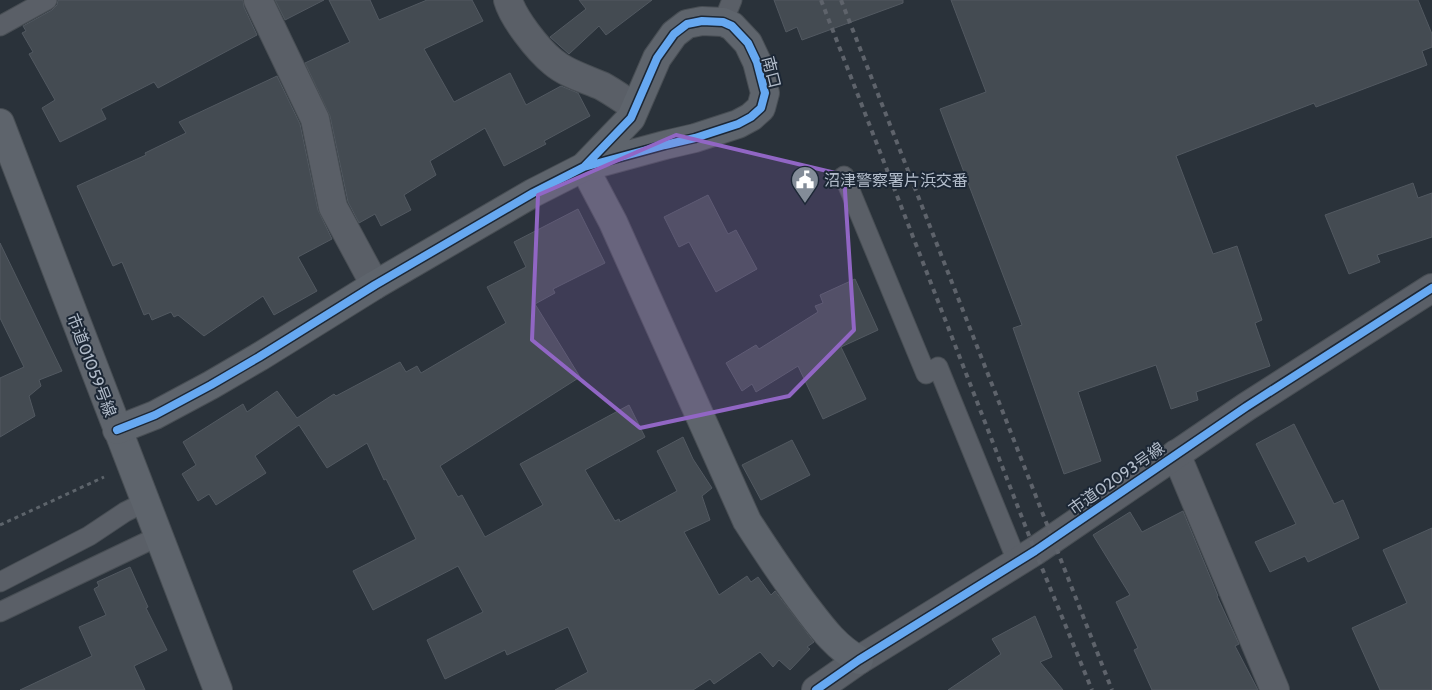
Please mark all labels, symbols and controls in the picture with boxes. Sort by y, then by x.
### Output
street label: 南口 [758,54,785,90]
public building icon: 沼津警察署片浜交番 [790,165,820,204]
place label: 沼津警察署片浜交番 [824,171,968,190]
street label: 市道01059号線 [63,311,120,420]
street label: 市道02093号線 [1065,438,1168,518]

